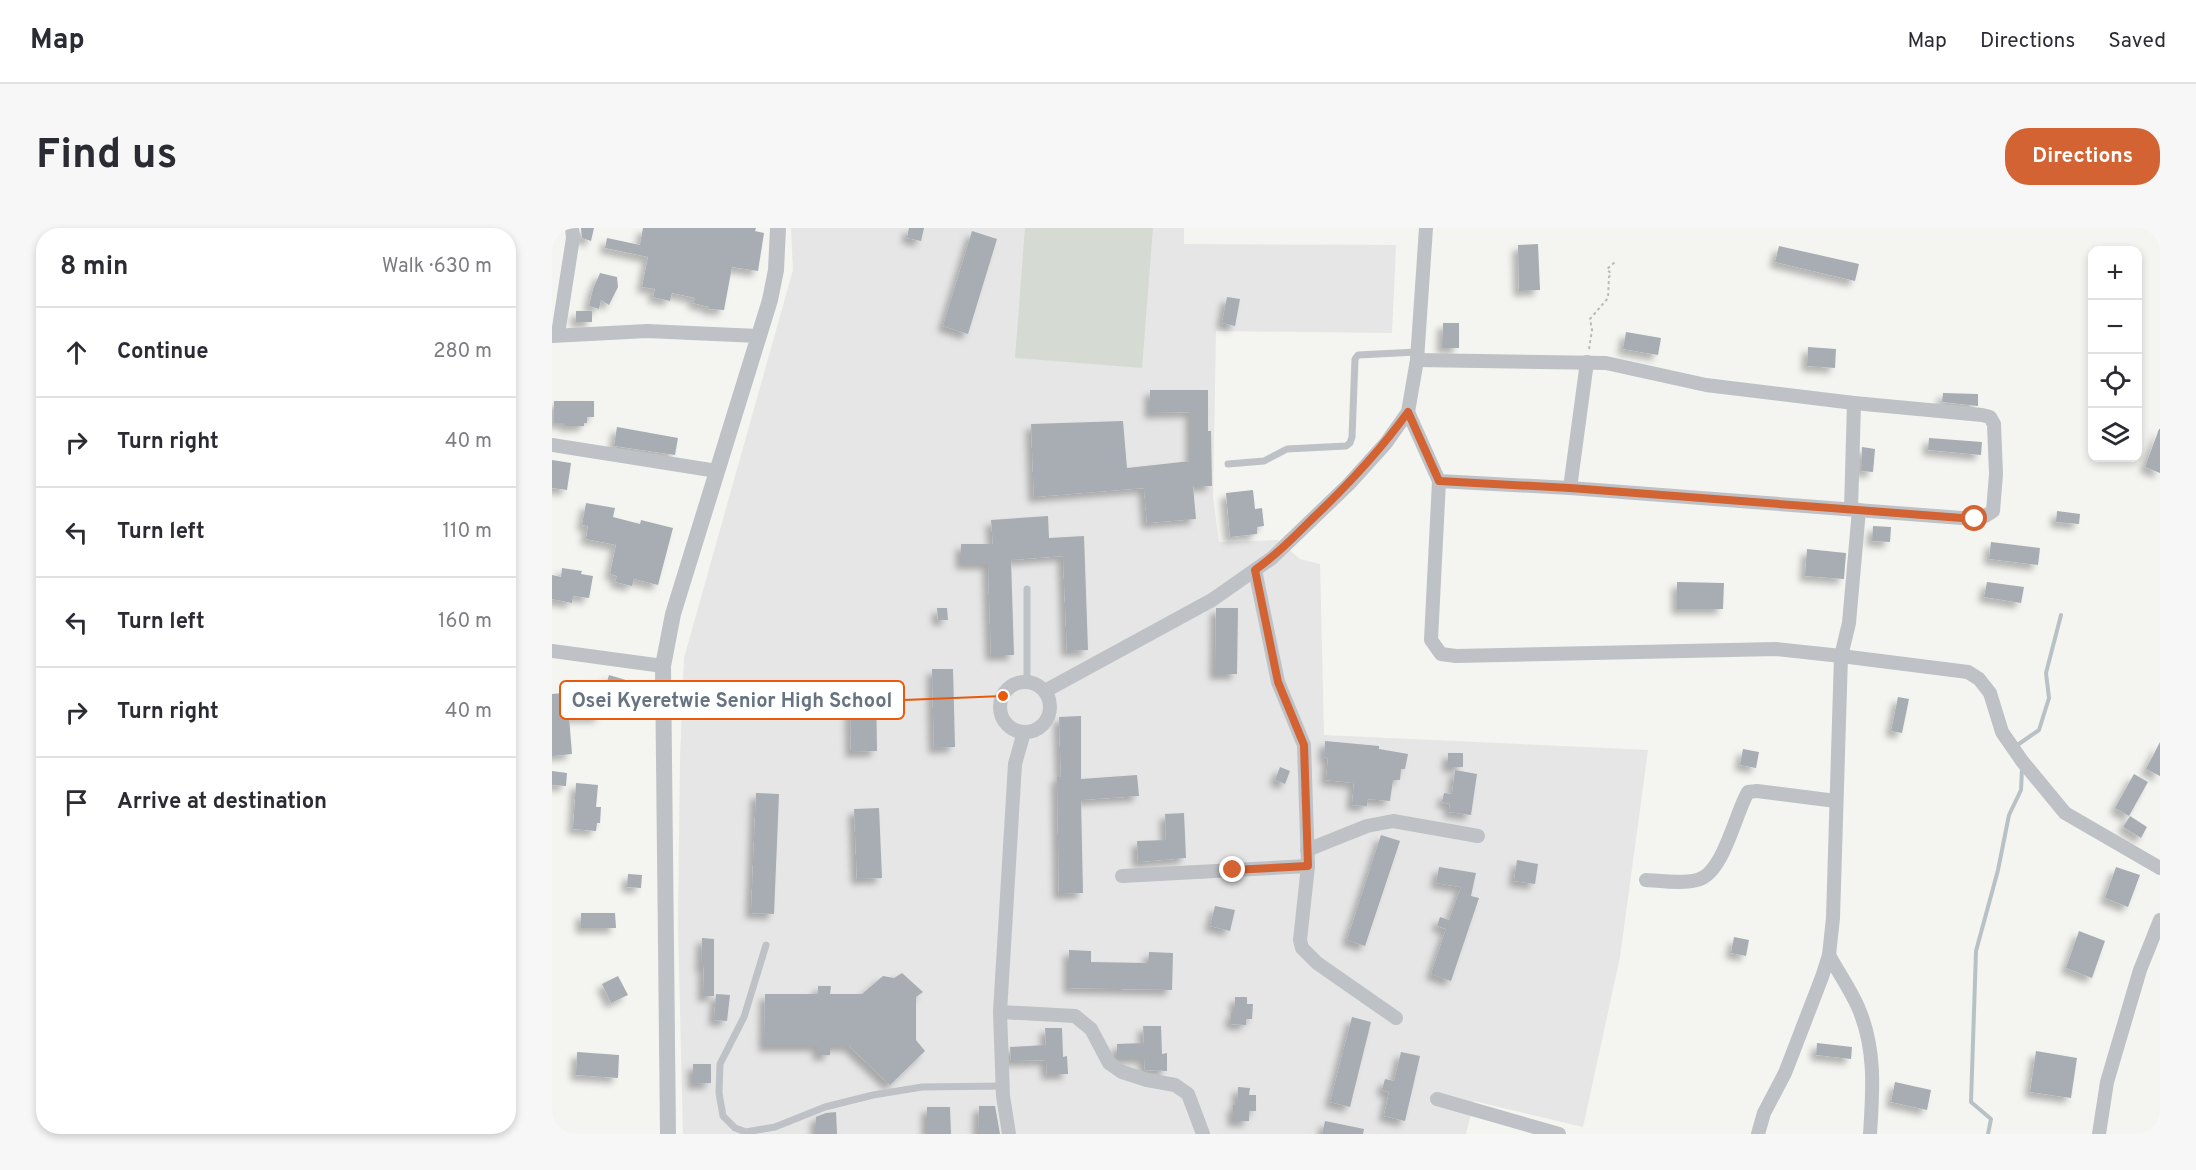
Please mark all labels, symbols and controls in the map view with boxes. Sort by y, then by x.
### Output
text: Map [30,23,85,59]
text: Map [1907,28,1947,55]
text: Directions [1980,28,2075,55]
text: Saved [2108,28,2166,55]
button: Directions [2005,128,2160,185]
text: Find us [36,130,177,183]
map controls [2088,246,2142,462]
button: + [2088,246,2142,300]
text: 8 min [60,251,128,284]
text: Walk · 630 m [382,254,492,280]
button: − [2088,300,2142,354]
icon: ahead [60,336,93,369]
text: Continue [117,339,208,366]
text: 280 m [433,339,492,365]
button: locate [2088,354,2142,408]
button: layers [2088,408,2142,462]
icon: right [60,426,93,459]
text: Turn right [117,429,219,456]
text: 40 m [445,429,492,455]
route start [1961,505,1987,531]
icon: left [60,516,93,549]
text: Turn left [117,519,205,546]
text: 110 m [443,519,492,545]
icon: left [60,606,93,639]
text: Turn left [117,609,205,636]
text: 160 m [438,609,492,635]
callout: Osei Kyeretwie Senior High School [560,681,904,719]
text: Osei Kyeretwie Senior High School [572,689,892,715]
icon: right [60,696,93,729]
text: Turn right [117,699,219,726]
text: 40 m [445,699,492,725]
icon: arrive [60,786,93,819]
text: Arrive at destination [117,789,327,816]
route end [1219,856,1245,882]

